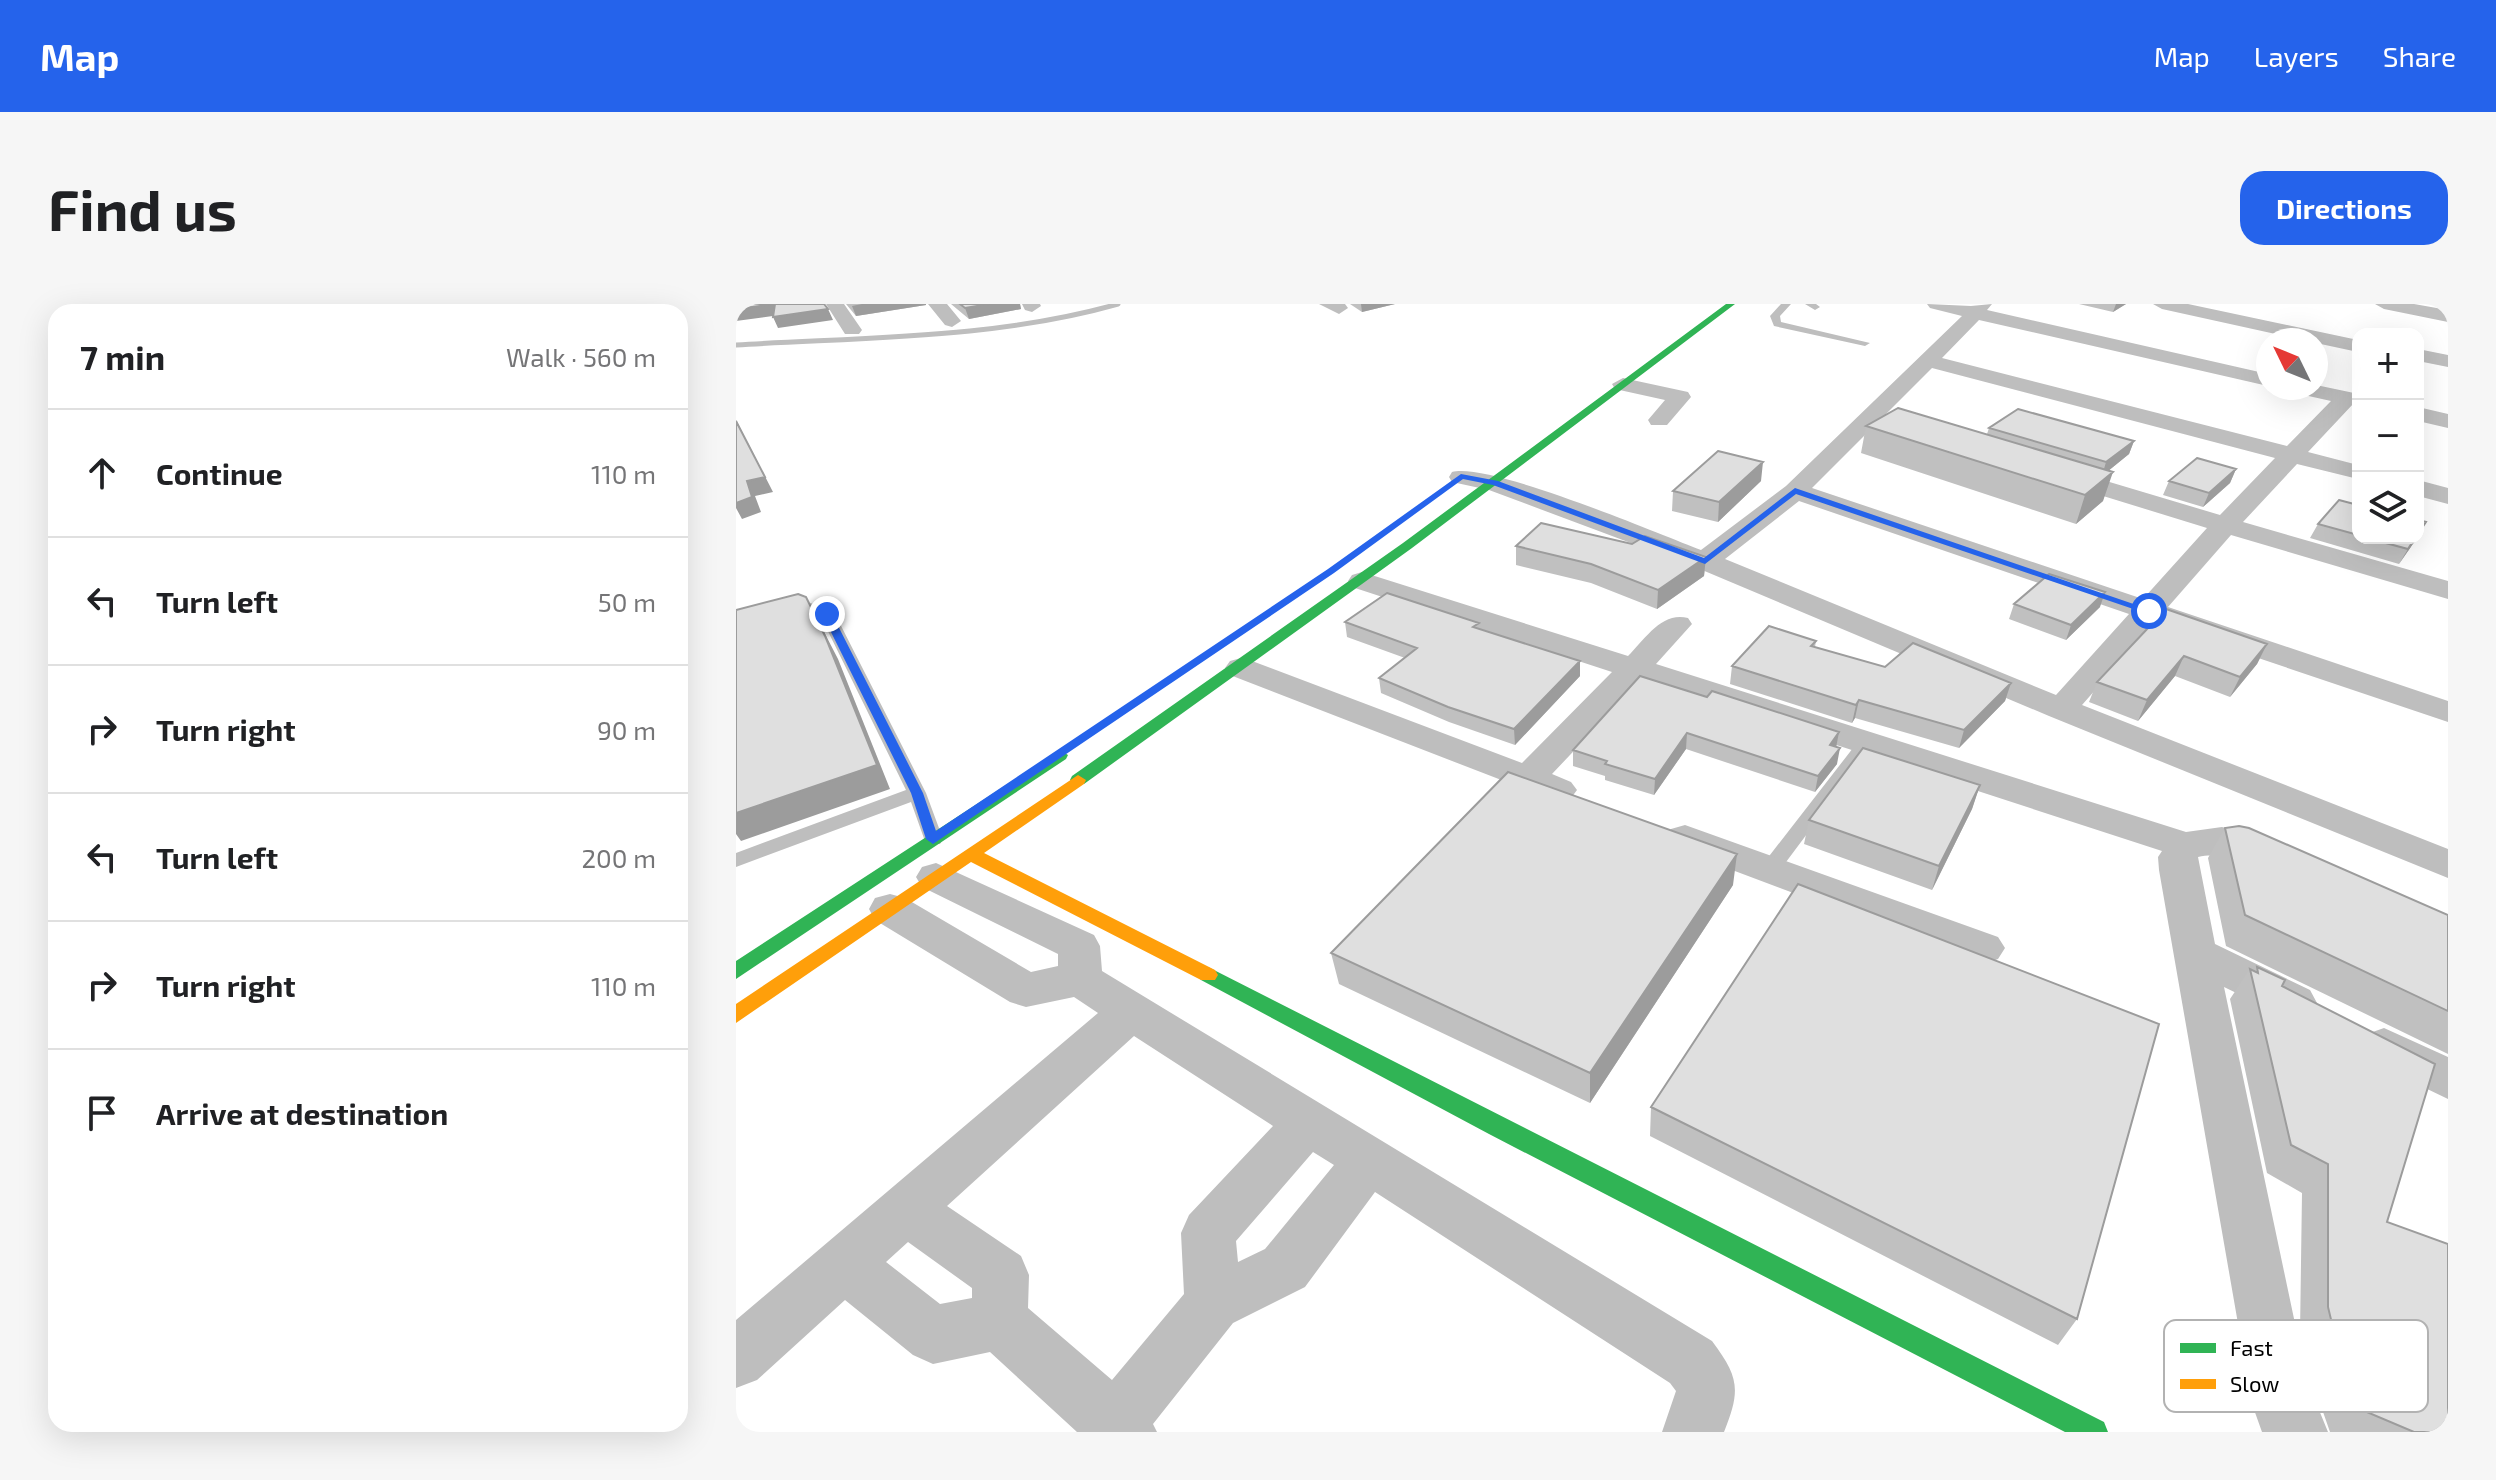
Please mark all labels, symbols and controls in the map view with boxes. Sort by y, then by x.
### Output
text: Map [40,33,119,79]
text: Map [2154,39,2210,73]
text: Layers [2254,39,2339,73]
text: Share [2383,39,2456,73]
button: Directions [2240,171,2448,245]
text: Find us [48,175,237,242]
north arrow [2256,328,2328,400]
map controls [2352,328,2424,544]
button: + [2352,328,2424,400]
text: 7 min [80,336,165,377]
text: Walk · 560 m [506,341,656,372]
button: − [2352,400,2424,472]
icon: ahead [80,451,124,495]
text: Continue [156,455,283,491]
text: 110 m [591,458,656,489]
button: layers [2352,472,2424,544]
icon: left [80,579,124,623]
text: Turn left [156,583,278,619]
text: 50 m [598,586,656,617]
route start [2131,593,2167,629]
route end [809,596,845,632]
icon: right [80,707,124,751]
text: Turn right [156,711,296,747]
text: 90 m [597,714,656,745]
icon: left [80,835,124,879]
text: Turn left [156,839,278,875]
text: 200 m [581,842,656,873]
icon: right [80,963,124,1007]
text: Turn right [156,967,296,1003]
text: 110 m [591,970,656,1001]
icon: arrive [80,1091,124,1135]
text: Arrive at destination [156,1095,448,1131]
legend [2164,1320,2428,1412]
text: Fast [2230,1334,2273,1360]
text: Slow [2230,1370,2279,1396]

